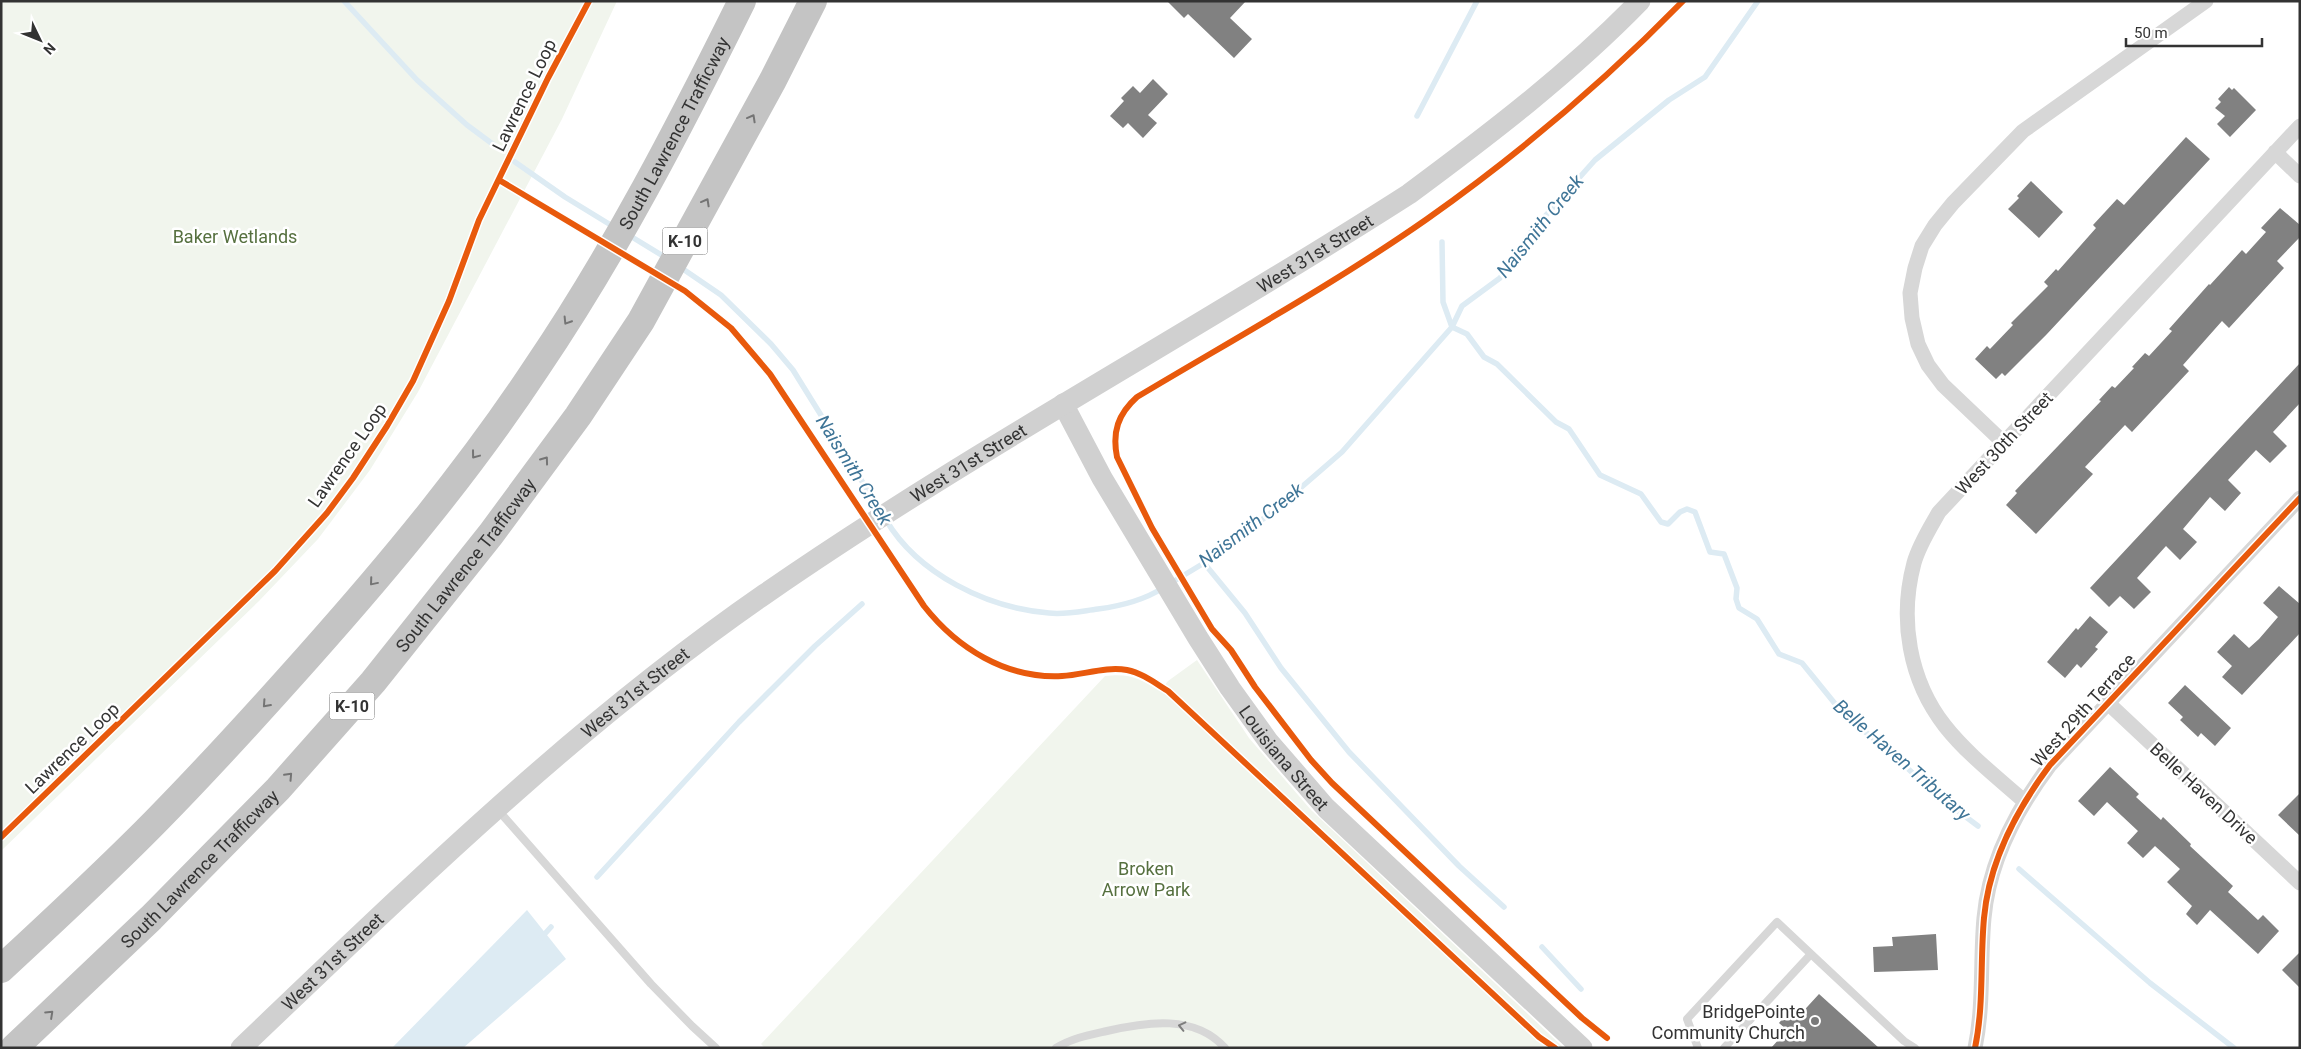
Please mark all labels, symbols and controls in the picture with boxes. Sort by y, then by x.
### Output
north arrow [15,15,65,65]
scale bar [2126,15,2262,47]
text: 50 m [2134,24,2168,42]
street label: South Lawrence Trafficway [614,33,733,233]
street label: Lawrence Loop [488,35,560,155]
text: N [40,40,59,58]
one-way arrow [746,115,756,124]
water label: Naismith Creek [1492,169,1589,282]
one-way arrow [700,198,710,207]
street label: West 31st Street [1253,209,1377,297]
park label: Baker Wetlands [173,226,297,247]
road number: K-10 [662,228,708,255]
one-way arrow [563,316,573,325]
street label: West 30th Street [1951,387,2057,499]
street label: Lawrence Loop [303,399,391,511]
water label: Naismith Creek [811,411,897,530]
street label: West 31st Street [906,419,1030,506]
one-way arrow [472,449,481,459]
one-way arrow [540,457,548,466]
street label: South Lawrence Trafficway [391,473,540,656]
water label: Naismith Creek [1194,478,1309,572]
one-way arrow [370,576,379,585]
street label: West 31st Street [576,642,693,742]
street label: West 29th Terrace [2027,649,2139,771]
road number: K-10 [330,692,374,719]
water label: Belle Haven Tributary [1829,694,1976,826]
street label: Lawrence Loop [21,698,123,798]
one-way arrow [263,699,272,708]
street label: Louisiana Street [1235,701,1334,814]
street label: Belle Haven Drive [2146,738,2262,848]
one-way arrow [283,773,292,782]
street label: South Lawrence Trafficway [116,784,283,952]
park label: Broken Arrow Park [1102,858,1191,900]
street label: West 31st Street [277,908,388,1014]
place label: BridgePointe Community Church [1652,1001,1805,1043]
one-way arrow [44,1011,53,1020]
marker: BridgePointe Community Church [1809,1015,1821,1027]
one-way arrow [1178,1021,1187,1032]

